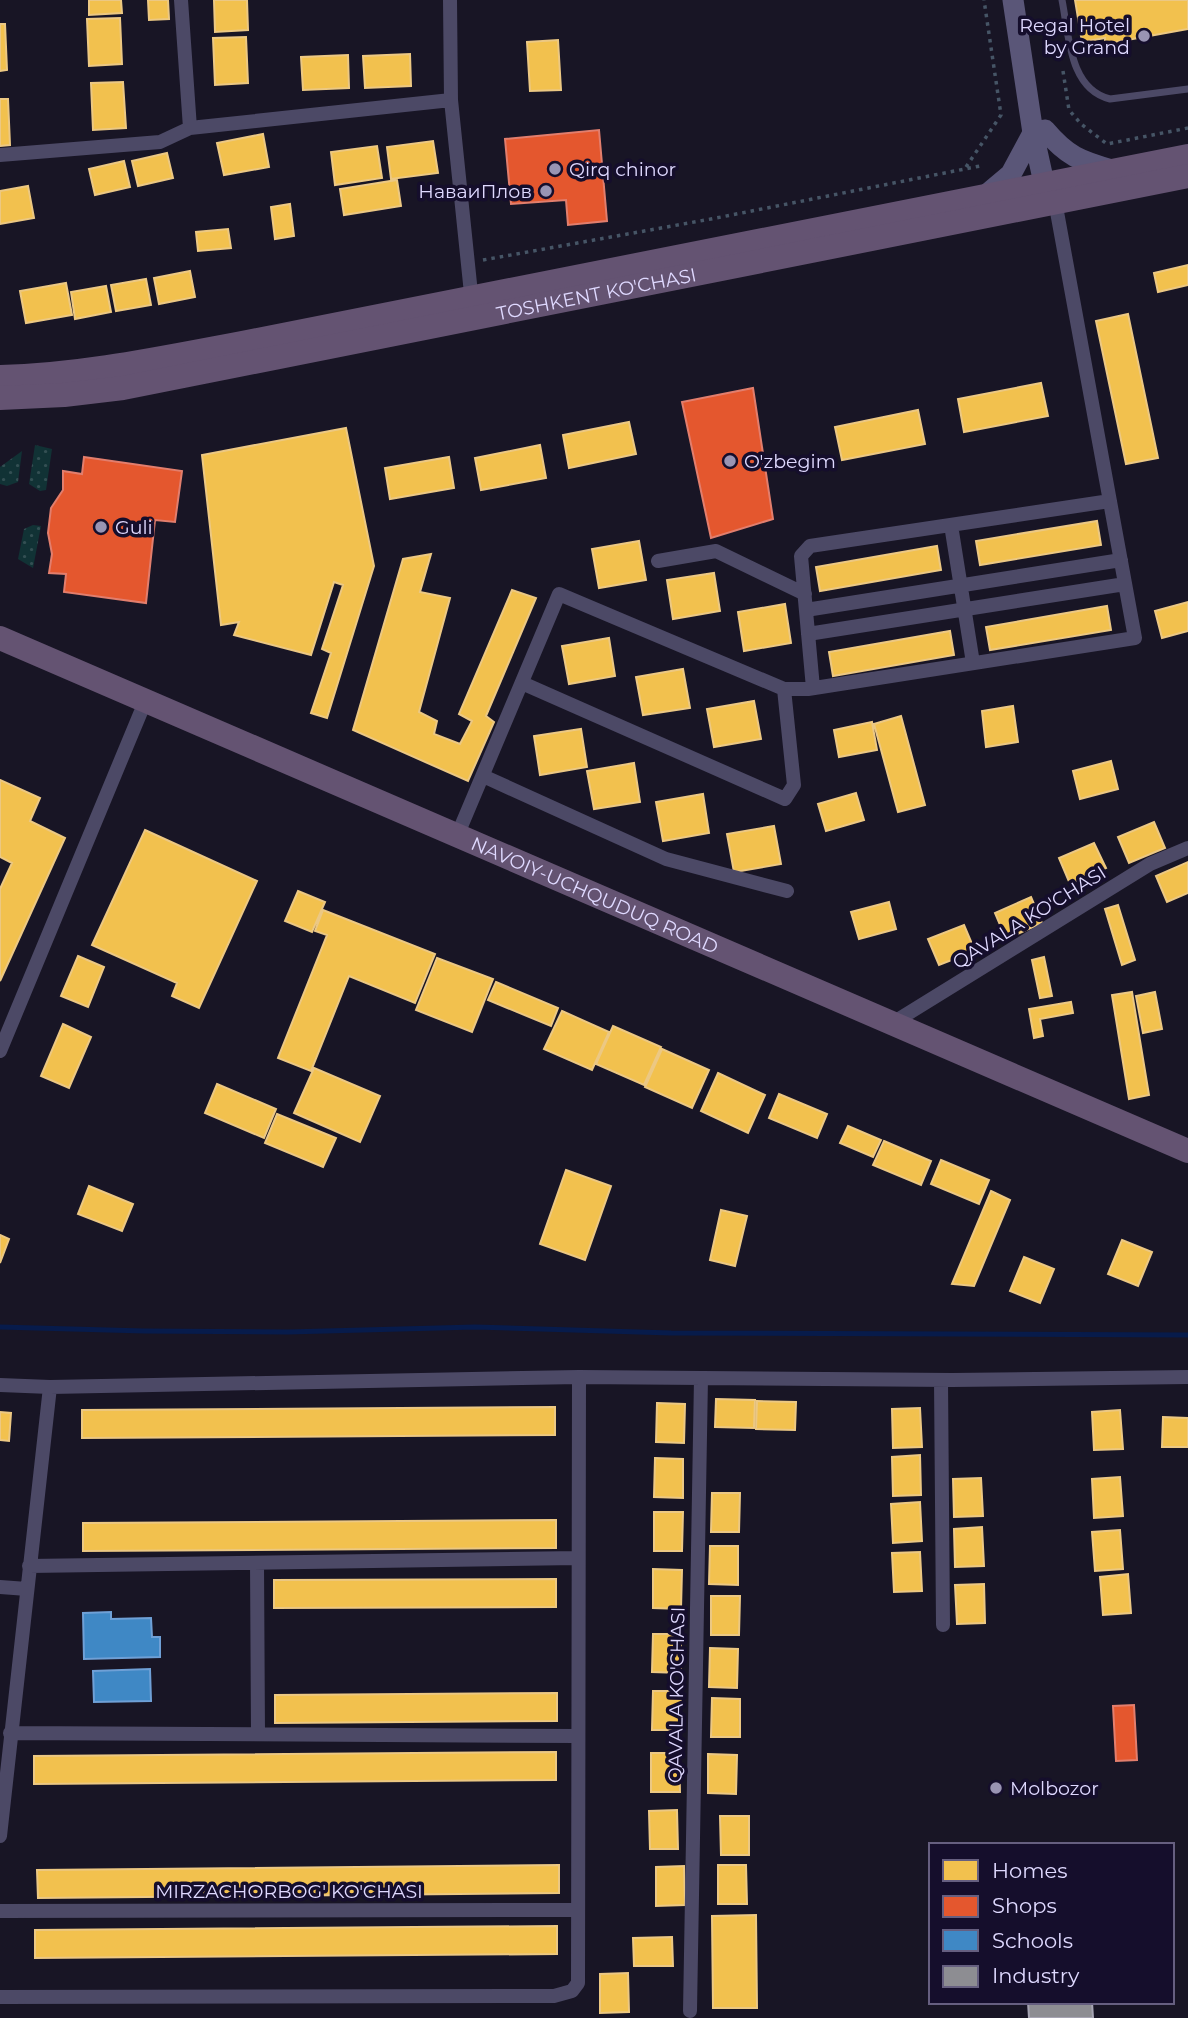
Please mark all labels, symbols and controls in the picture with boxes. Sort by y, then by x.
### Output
place label: Regal Hotel by Grand [1019,14,1130,59]
marker: Regal Hotel by Grand [1136,28,1152,44]
place label: Qirq chinor [569,158,676,181]
marker: Qirq chinor [547,161,563,177]
place label: НаваиПлов [418,180,532,203]
marker: НаваиПлов [538,183,554,199]
street label: TOSHKENT KO'CHASI [494,263,698,325]
place label: O'zbegim [744,450,836,473]
marker: O'zbegim [722,453,738,469]
place label: Guli [115,516,153,539]
marker: Guli [93,519,109,535]
street label: NAVOIY-UCHQUDUQ ROAD [468,832,722,959]
street label: QAVALA KO'CHASI [948,861,1110,974]
street label: QAVALA KO'CHASI [663,1607,690,1783]
place label: Molbozor [1010,1777,1099,1800]
marker: Molbozor [988,1780,1004,1796]
legend [929,1843,1174,2004]
text: Homes [992,1858,1067,1883]
street label: MIRZACHORBOG' KO'CHASI [155,1880,423,1903]
text: Shops [992,1893,1057,1918]
text: Schools [992,1928,1073,1953]
text: Industry [992,1963,1080,1988]

